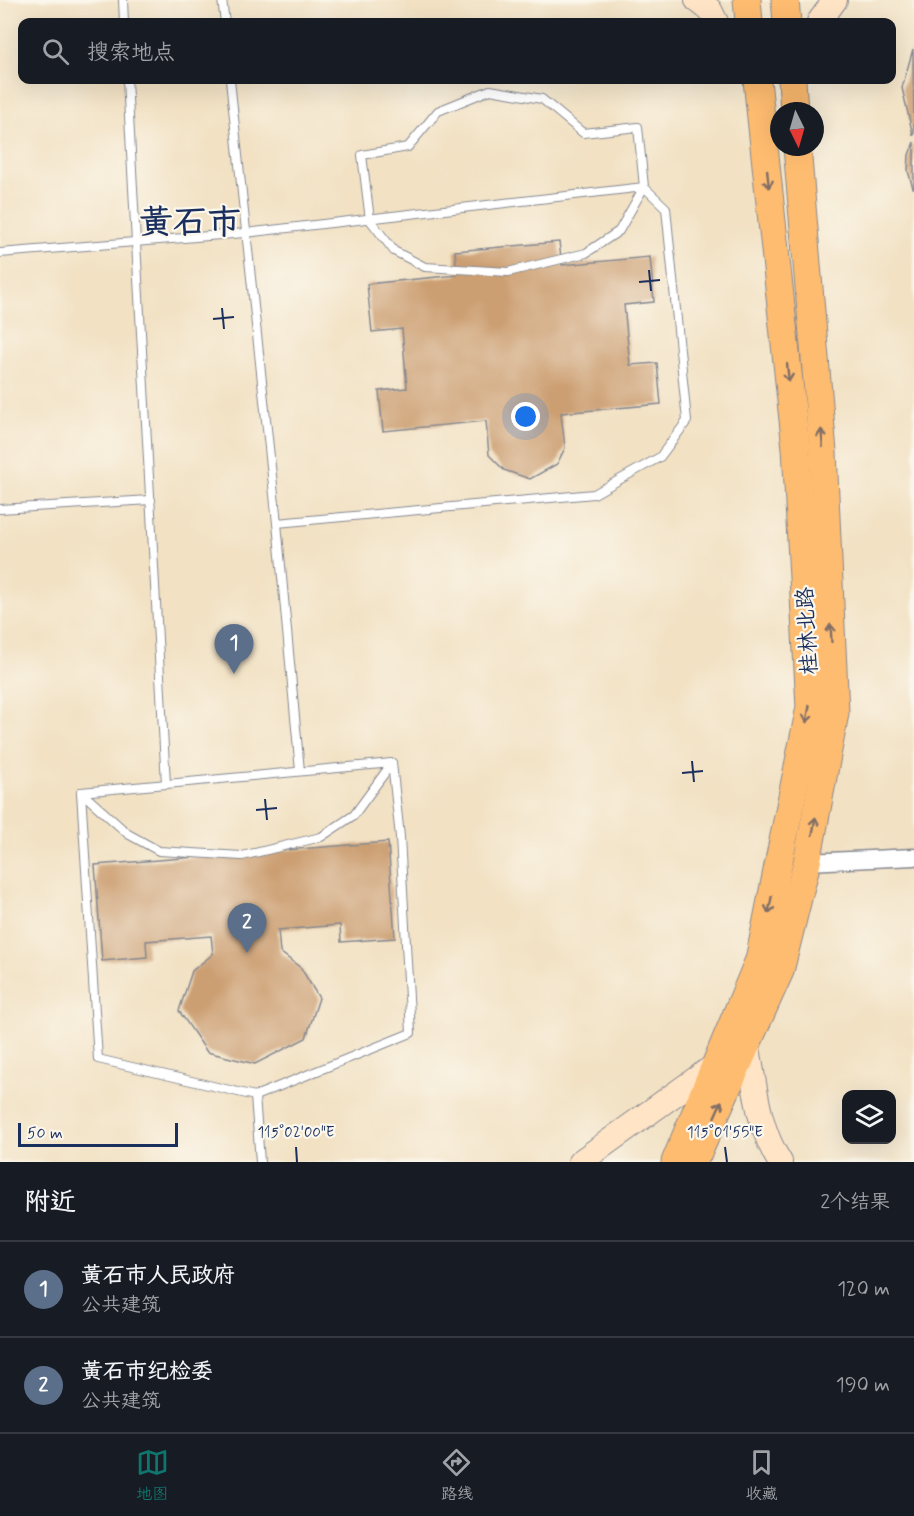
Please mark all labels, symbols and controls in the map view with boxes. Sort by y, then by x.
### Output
search box [18,18,896,84]
icon: search [39,35,72,68]
text: 搜索地点 [87,39,175,67]
north arrow [770,102,824,156]
one-way arrow [763,169,774,189]
district label: 黄石市 [139,201,241,246]
one-way arrow [783,363,794,383]
your location [511,402,540,431]
one-way arrow [816,429,827,449]
street label: 桂林北路 [792,586,824,676]
pin: 1 [214,624,254,674]
one-way arrow [826,624,837,644]
one-way arrow [803,704,814,724]
one-way arrow [809,817,820,836]
one-way arrow [764,895,775,915]
pin: 2 [228,904,266,953]
map controls [842,1090,896,1144]
button: layers [842,1090,896,1144]
one-way arrow [712,1100,724,1118]
scale bar [18,1120,178,1148]
text: 50 m [27,1123,63,1144]
text: 115°02'00"E [257,1123,335,1143]
text: 115°01'55"E [687,1123,763,1143]
text: 附近 [24,1186,76,1220]
text: 2个结果 [820,1189,890,1216]
text: 黄石市人民政府 [81,1262,235,1290]
text: 1 [39,1276,48,1303]
text: 120 m [837,1276,890,1303]
text: 公共建筑 [81,1292,161,1319]
text: 黄石市纪检委 [81,1358,213,1386]
text: 2 [39,1372,48,1399]
text: 190 m [836,1372,890,1399]
text: 公共建筑 [81,1388,161,1415]
tab: 地图 [136,1446,169,1505]
tab: 路线 [440,1446,473,1505]
tab: 收藏 [745,1446,778,1505]

